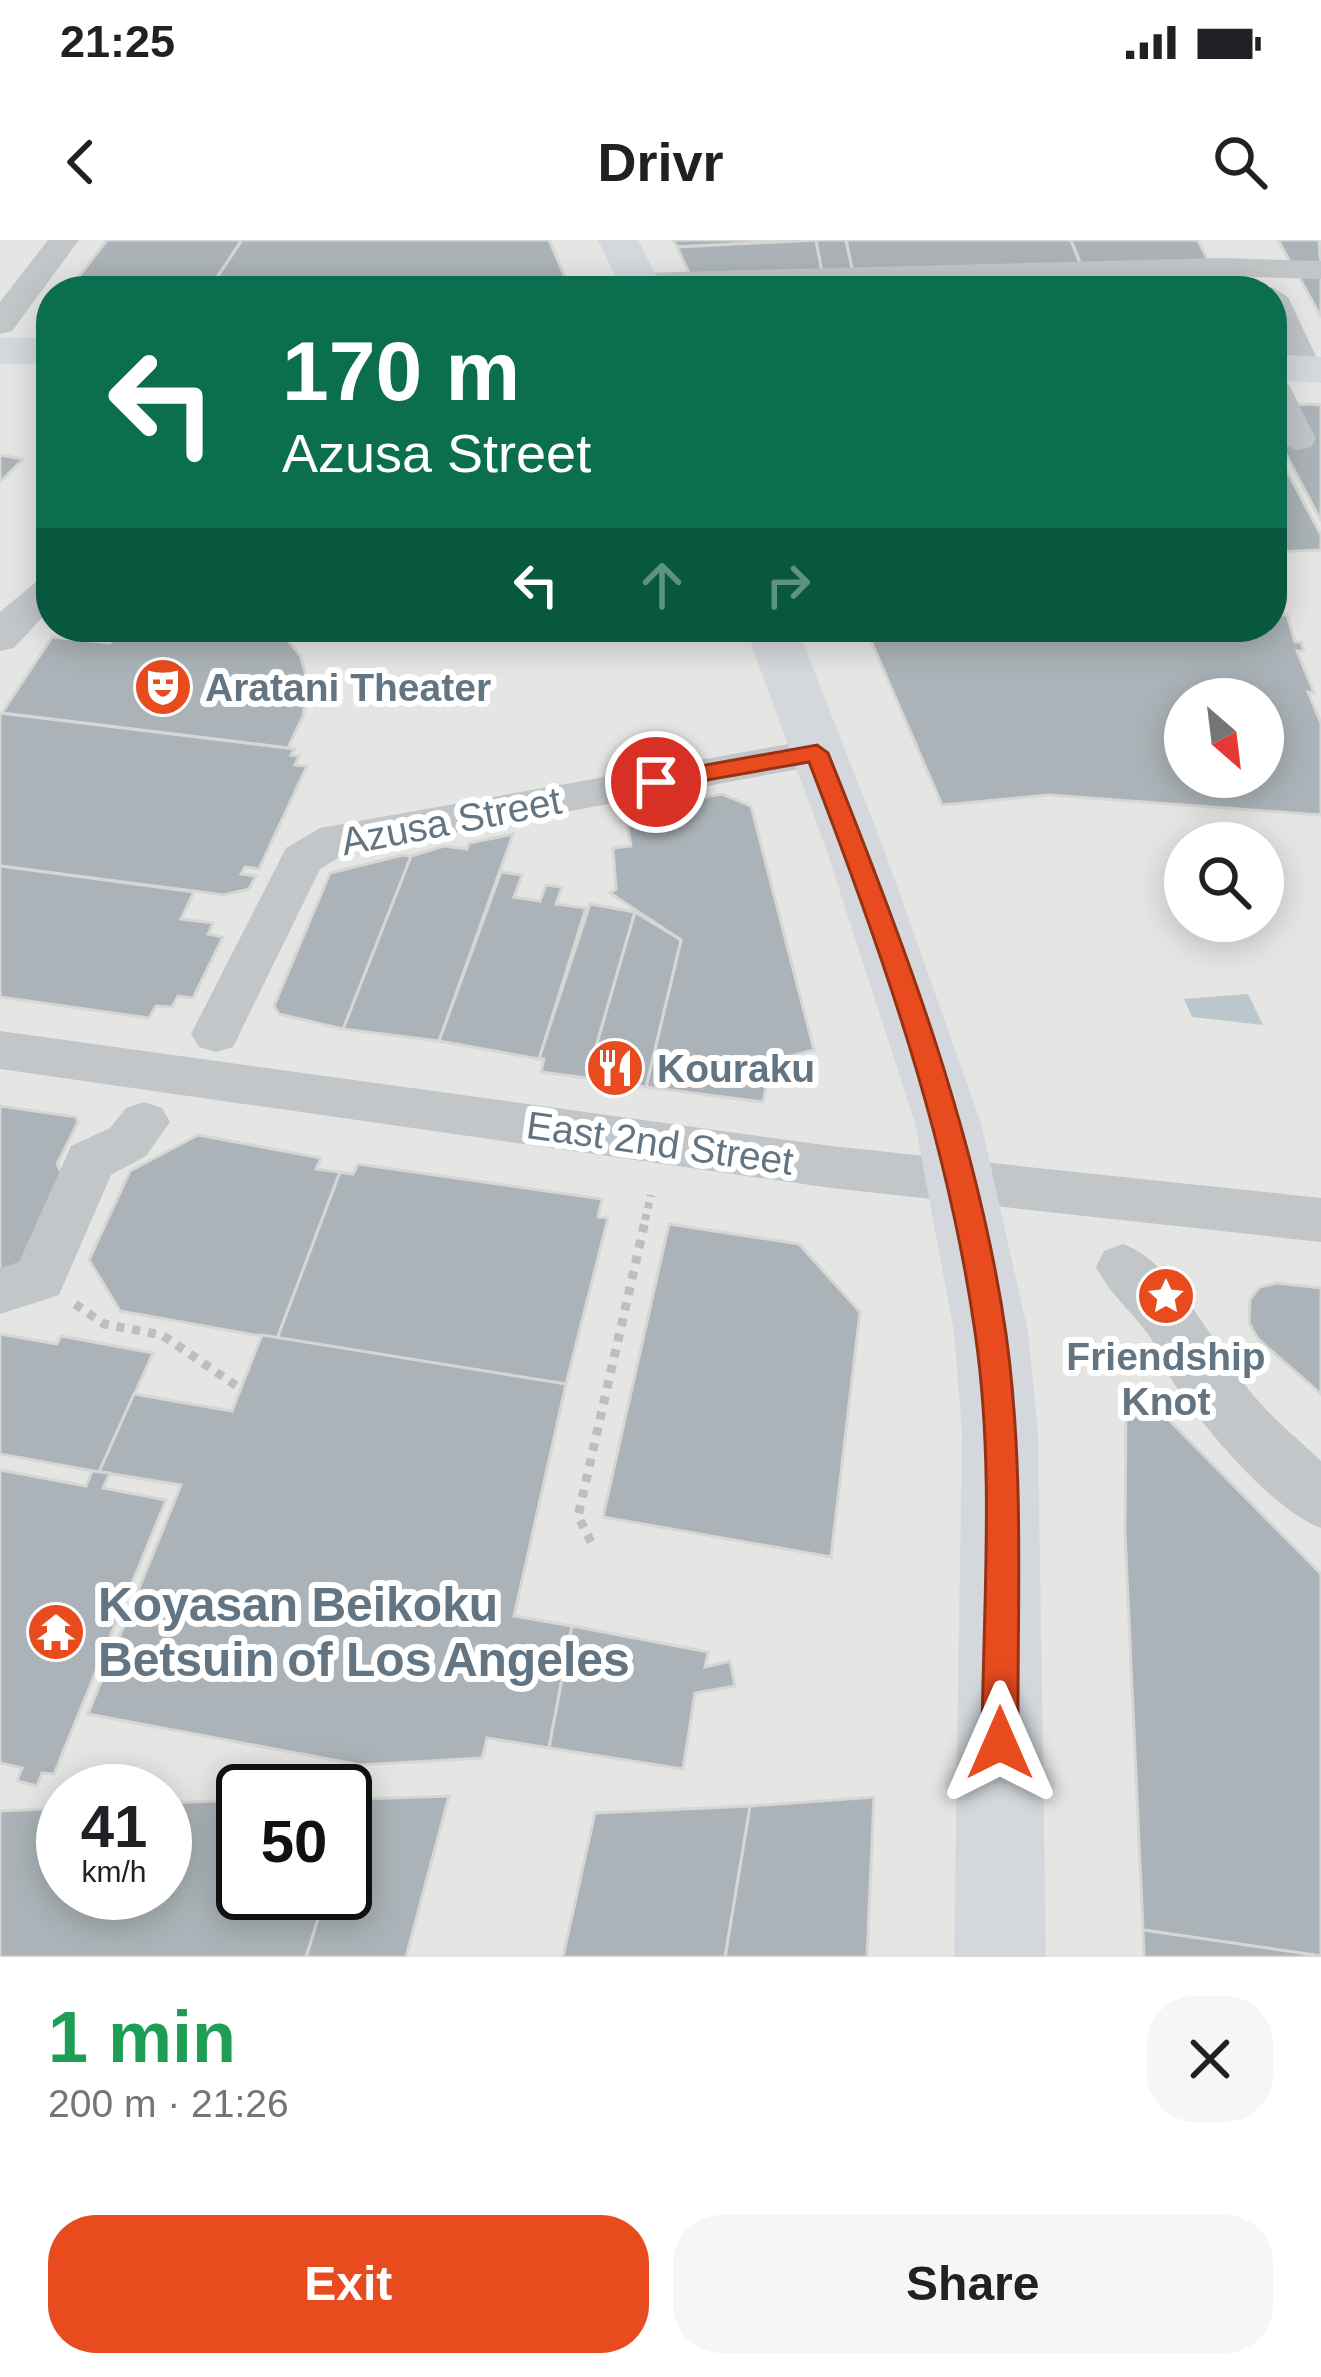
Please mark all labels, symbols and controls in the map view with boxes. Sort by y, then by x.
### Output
text: 21:25 [60,16,175,67]
icon: back [48,129,114,195]
icon: search [1207,129,1273,195]
text: Drivr [597,132,724,192]
icon: left [84,324,240,480]
text: 170 m [282,324,520,418]
text: Azusa Street [282,423,591,483]
icon: left [503,552,569,618]
icon: ahead [629,552,695,618]
icon: right [755,552,821,618]
theatre icon: Aratani Theater [132,656,194,718]
place label: Aratani Theater [205,666,491,709]
north arrow [1164,678,1284,798]
map controls [1164,678,1284,942]
pin [605,731,707,833]
icon: arrive [623,749,689,815]
street label: Azusa Street [337,779,565,863]
button: search [1164,822,1284,942]
restaurant icon: Kouraku [584,1037,646,1099]
place label: Kouraku [657,1047,815,1090]
street label: East 2nd Street [524,1103,796,1183]
place icon: Friendship Knot [1135,1265,1197,1327]
place label: Friendship Knot [1066,1335,1266,1423]
place label: Koyasan Beikoku Betsuin of Los Angeles [98,1578,630,1686]
temple icon: Koyasan Beikoku Betsuin of Los Angeles [25,1601,87,1663]
position arrow [937,1680,1063,1806]
speed limit sign: 50 [216,1764,372,1920]
text: 41 [81,1793,147,1860]
text: km/h [81,1855,147,1888]
button: close [1147,1996,1273,2122]
text: 1 min [48,1997,236,2077]
text: 200 m · 21:26 [48,2082,289,2125]
button: Exit [48,2215,649,2353]
button: Share [673,2215,1273,2353]

